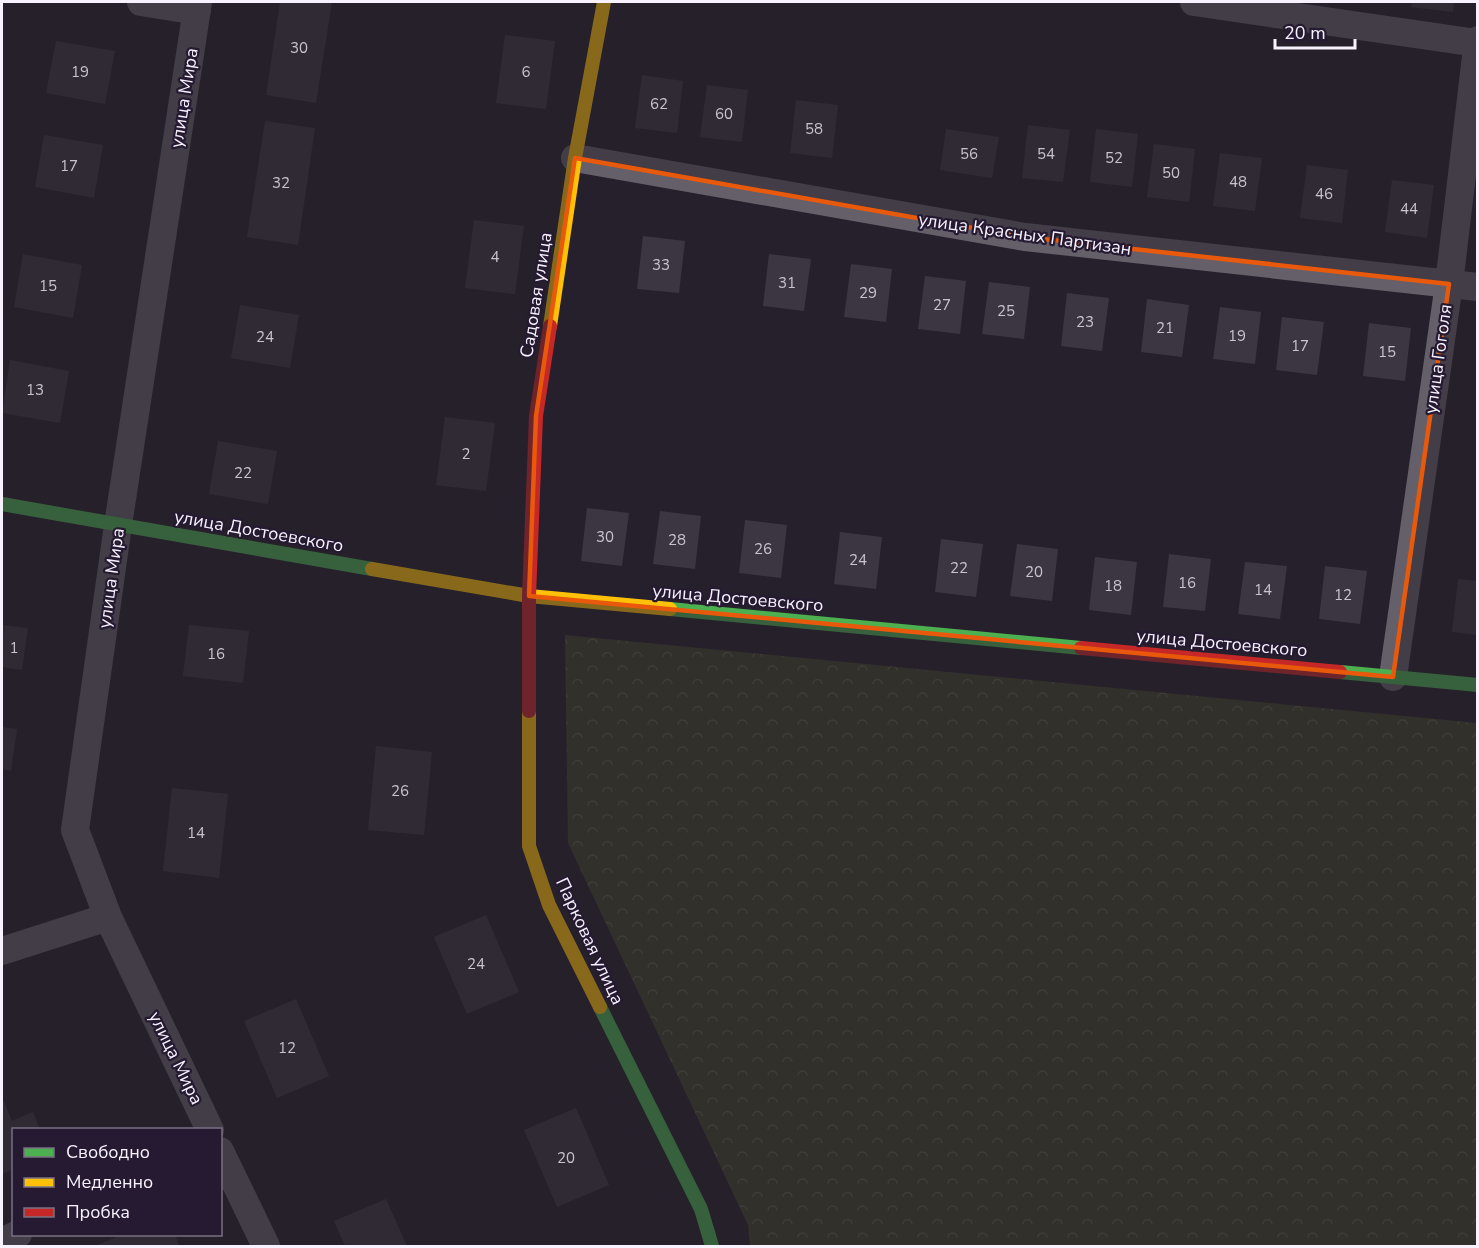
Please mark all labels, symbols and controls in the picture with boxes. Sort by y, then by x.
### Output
scale bar [1275,12,1354,50]
text: 20 m [1284,21,1326,45]
house number: 30 [290,38,308,58]
street label: улица Мира [164,46,204,150]
house number: 19 [71,62,89,82]
house number: 6 [521,62,531,82]
house number: 62 [650,94,668,114]
house number: 60 [715,104,733,124]
house number: 58 [805,119,823,139]
house number: 56 [960,144,978,164]
house number: 54 [1037,144,1055,164]
house number: 52 [1105,148,1123,168]
house number: 17 [60,156,78,176]
house number: 50 [1162,163,1180,183]
house number: 48 [1229,172,1247,192]
house number: 32 [272,173,290,193]
house number: 46 [1315,184,1333,204]
house number: 44 [1400,199,1418,219]
street label: улица Красных Партизан [917,207,1133,261]
street label: Садовая улица [514,231,558,359]
house number: 4 [490,247,500,267]
house number: 33 [652,255,670,275]
house number: 31 [778,273,796,293]
house number: 15 [39,276,57,296]
house number: 29 [859,283,877,303]
house number: 27 [933,295,951,315]
house number: 25 [997,301,1015,321]
street label: улица Гоголя [1418,303,1458,415]
house number: 23 [1076,312,1094,332]
house number: 21 [1156,318,1174,338]
house number: 19 [1228,326,1246,346]
house number: 24 [256,327,274,347]
house number: 17 [1291,336,1309,356]
house number: 15 [1378,342,1396,362]
house number: 13 [26,380,44,400]
house number: 2 [461,444,471,464]
house number: 22 [234,463,252,483]
street label: улица Достоевского [172,504,346,558]
street label: улица Мира [92,526,130,630]
house number: 30 [596,527,614,547]
house number: 28 [668,530,686,550]
house number: 26 [754,539,772,559]
house number: 24 [849,550,867,570]
house number: 22 [950,558,968,578]
house number: 20 [1025,562,1043,582]
house number: 16 [1178,573,1196,593]
house number: 18 [1104,576,1122,596]
street label: улица Достоевского [652,579,824,617]
house number: 14 [1254,580,1272,600]
house number: 12 [1334,585,1352,605]
street label: улица Достоевского [1136,624,1308,662]
house number: 1 [9,638,19,658]
house number: 16 [207,644,225,664]
house number: 26 [391,781,409,801]
house number: 14 [187,823,205,843]
street label: Парковая улица [550,874,630,1008]
house number: 24 [467,954,485,974]
street label: улица Мира [143,1007,209,1109]
house number: 12 [278,1038,296,1058]
legend [12,1128,222,1236]
text: Свободно [66,1140,150,1164]
house number: 20 [557,1148,575,1168]
text: Медленно [66,1170,153,1194]
text: Пробка [66,1200,130,1224]

